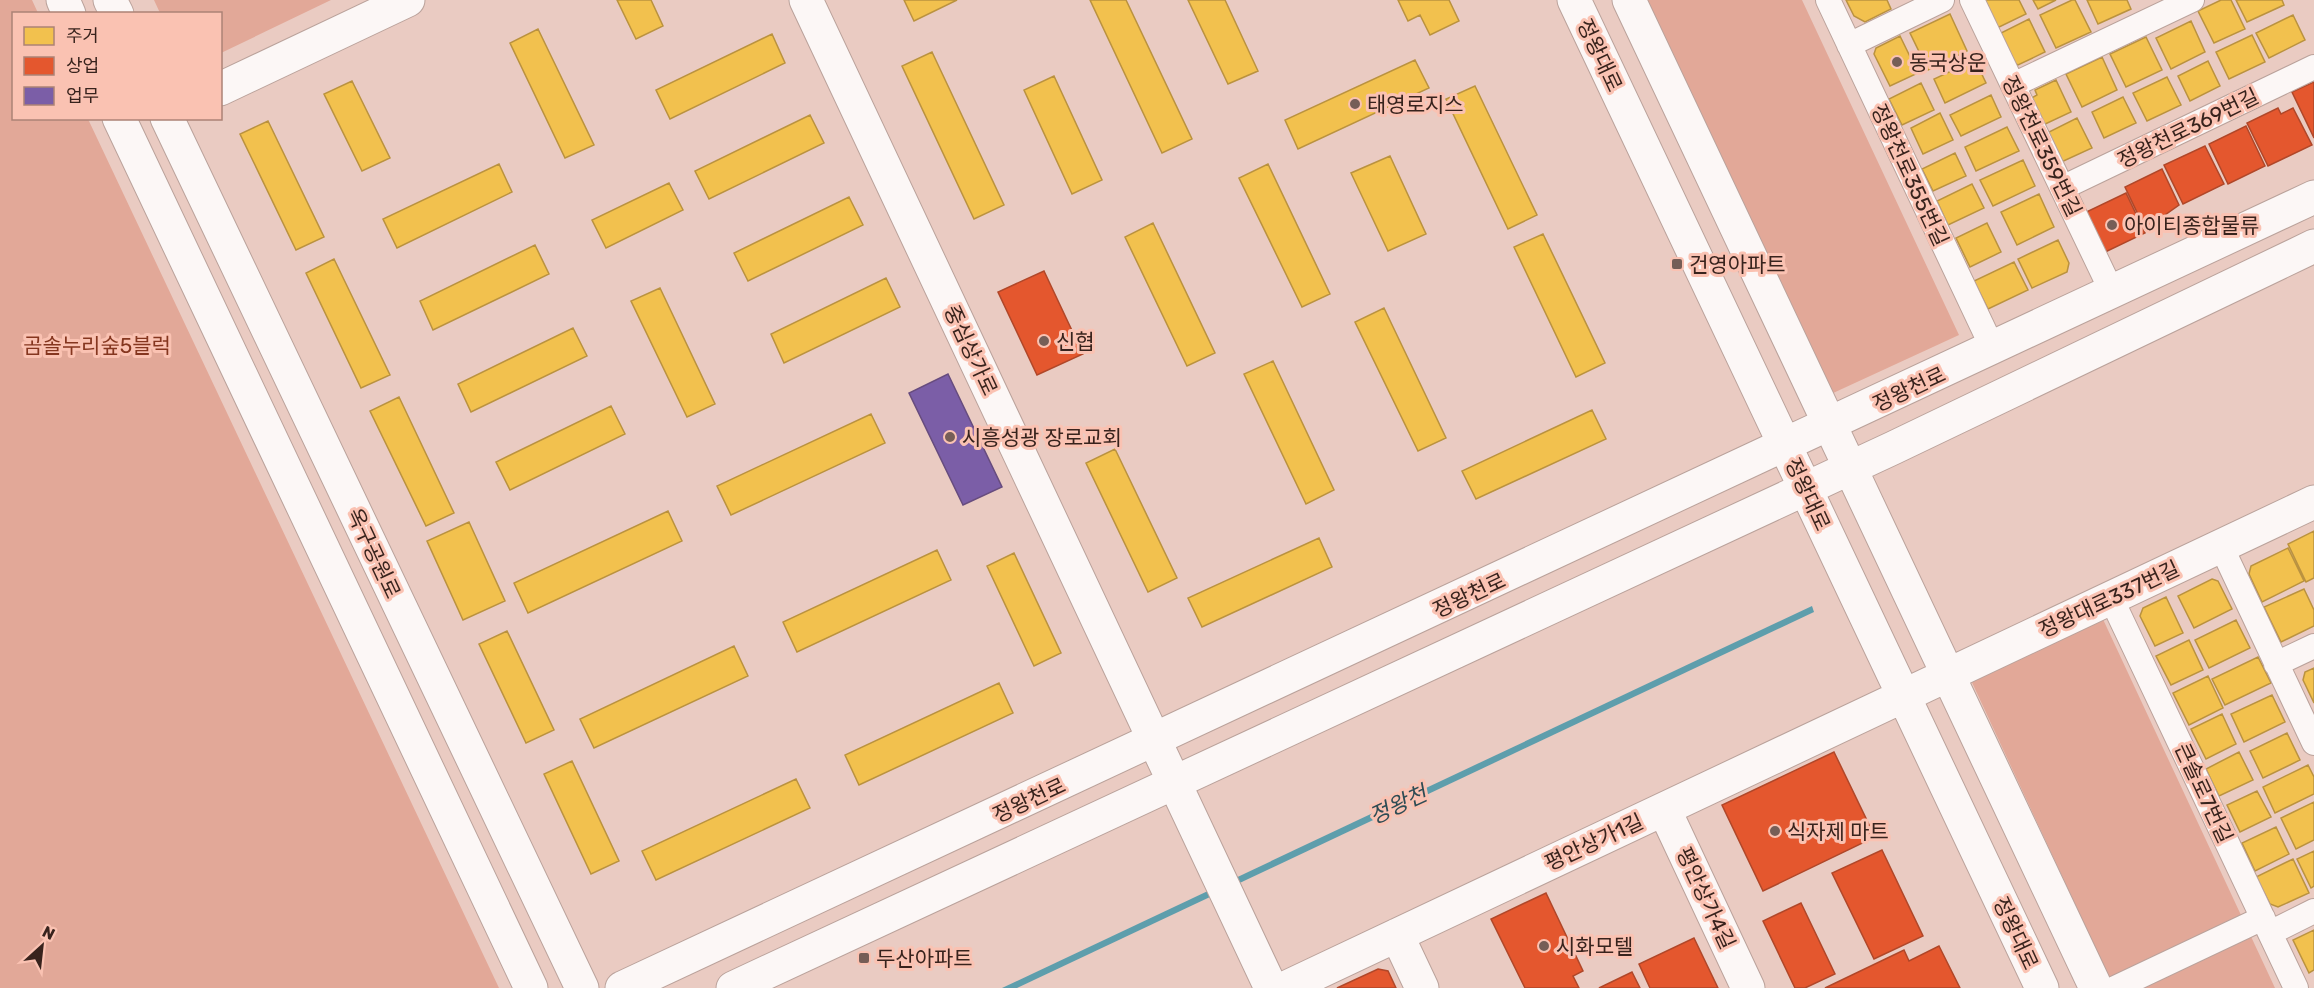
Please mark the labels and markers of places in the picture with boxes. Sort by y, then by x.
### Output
place label: 동국상운 [1909,50,1986,75]
marker: 동국상운 [1890,55,1904,69]
place label: 태영로지스 [1367,92,1464,117]
marker: 태영로지스 [1348,97,1362,111]
place label: 아이티종합물류 [2124,213,2259,238]
marker: 아이티종합물류 [2105,218,2119,232]
place label: 건영아파트 [1689,252,1786,277]
marker: 건영아파트 [1670,257,1684,271]
place label: 신협 [1056,329,1095,354]
marker: 신협 [1037,334,1051,348]
place label: 시흥성광 장로교회 [962,425,1122,450]
marker: 시흥성광 장로교회 [943,430,957,444]
place label: 식자제 마트 [1787,819,1889,844]
marker: 식자제 마트 [1768,824,1782,838]
place label: 시화모텔 [1556,934,1633,959]
marker: 시화모텔 [1537,939,1551,953]
place label: 두산아파트 [876,946,973,971]
marker: 두산아파트 [857,951,871,965]

